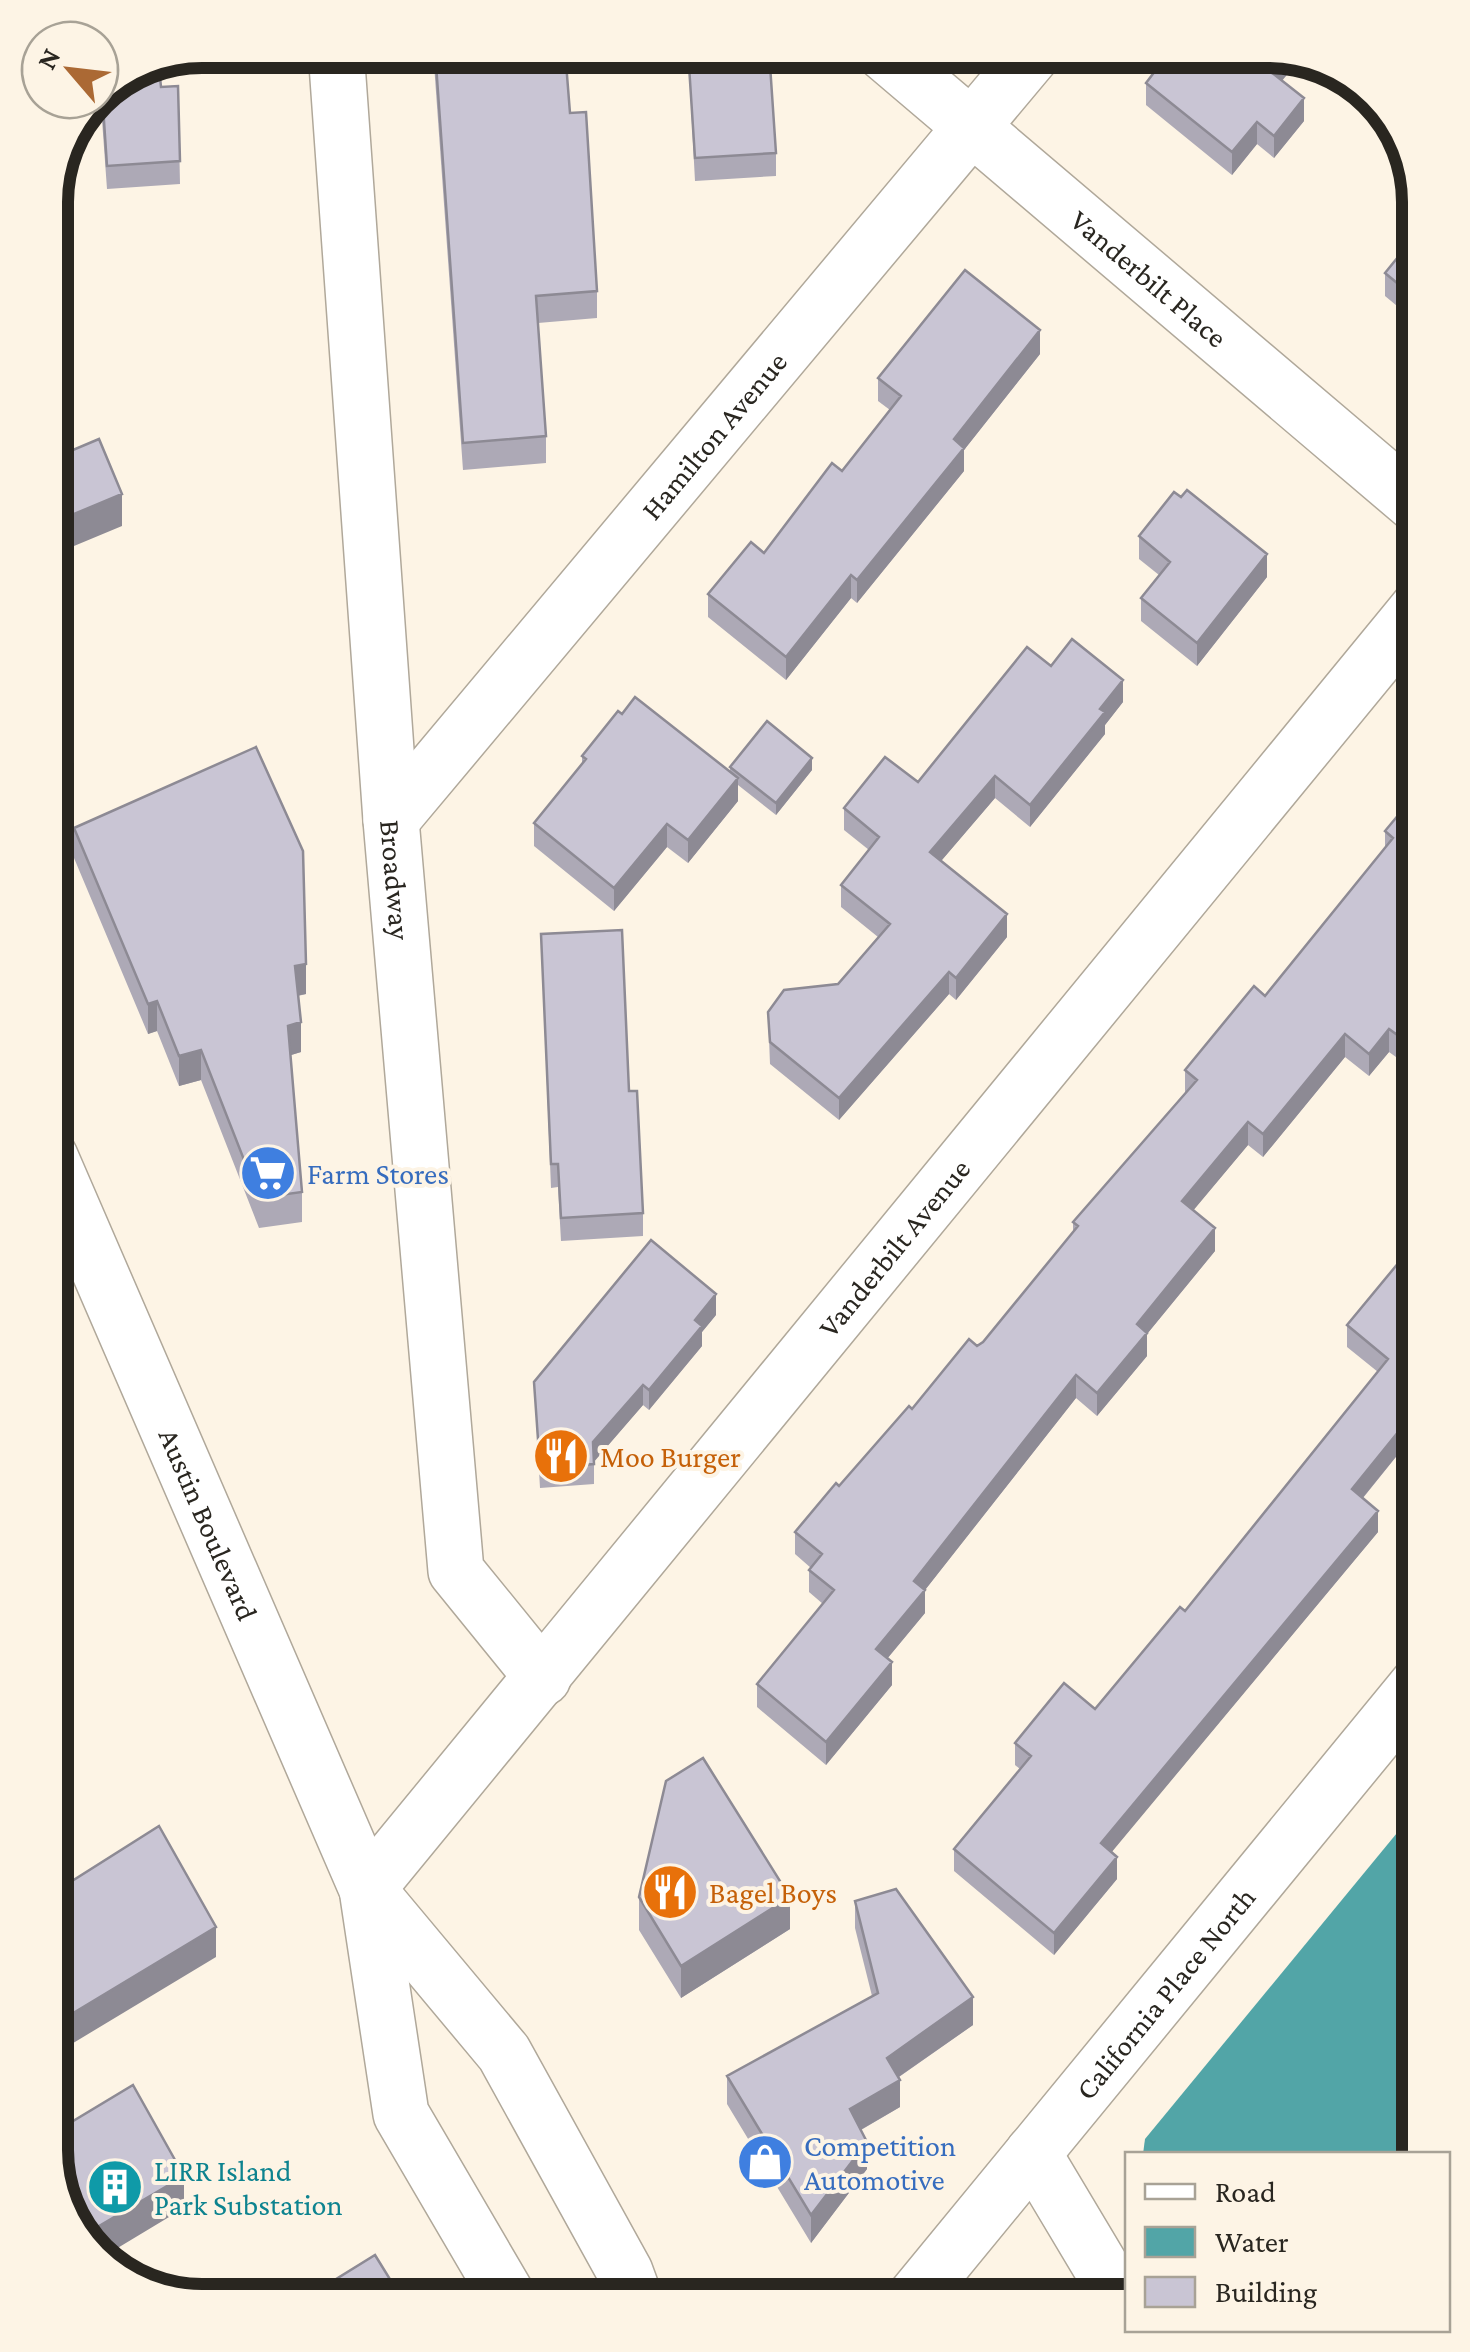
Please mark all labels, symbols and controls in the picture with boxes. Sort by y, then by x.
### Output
north arrow [20,20,120,120]
text: N [30,43,67,74]
street label: Vanderbilt Place [1064,202,1234,353]
street label: Hamilton Avenue [634,345,793,526]
street label: Broadway [375,818,418,941]
supermarket icon: Farm Stores [238,1143,298,1203]
street label: Vanderbilt Avenue [811,1152,976,1343]
place label: Farm Stores [307,1157,449,1190]
street label: Austin Boulevard [153,1423,265,1625]
restaurant icon: Moo Burger [531,1426,591,1486]
place label: Moo Burger [600,1440,741,1474]
restaurant icon: Bagel Boys [640,1862,700,1922]
place label: Bagel Boys [709,1876,837,1910]
street label: California Place North [1068,1880,1261,2105]
place label: Competition Automotive [804,2129,956,2196]
shop icon: Competition Automotive [735,2132,795,2192]
legend [1125,2152,1450,2332]
place label: LIRR Island Park Substation [154,2154,343,2221]
building icon: LIRR Island Park Substation [85,2157,145,2217]
text: Road [1215,2175,1276,2208]
text: Water [1215,2225,1289,2258]
text: Building [1215,2275,1317,2309]

